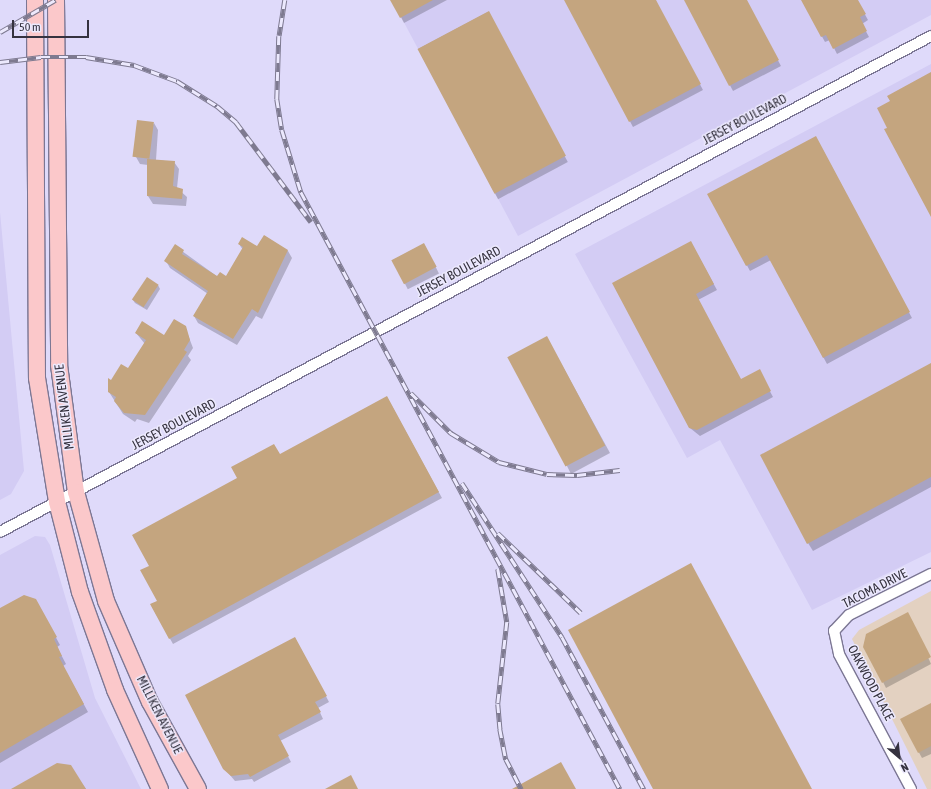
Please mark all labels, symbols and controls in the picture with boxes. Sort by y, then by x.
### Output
scale bar [14,12,91,38]
text: 50 m [19,20,41,34]
street label: JERSEY BOULEVARD [700,91,790,149]
street label: JERSEY BOULEVARD [414,243,504,301]
street label: MILLIKEN AVENUE [52,364,78,450]
street label: JERSEY BOULEVARD [129,396,219,454]
street label: TACOMA DRIVE [840,566,910,612]
street label: OAKWOOD PLACE [844,643,896,723]
street label: MILLIKEN AVENUE [133,673,185,757]
north arrow [879,737,919,777]
text: N [899,761,910,774]

